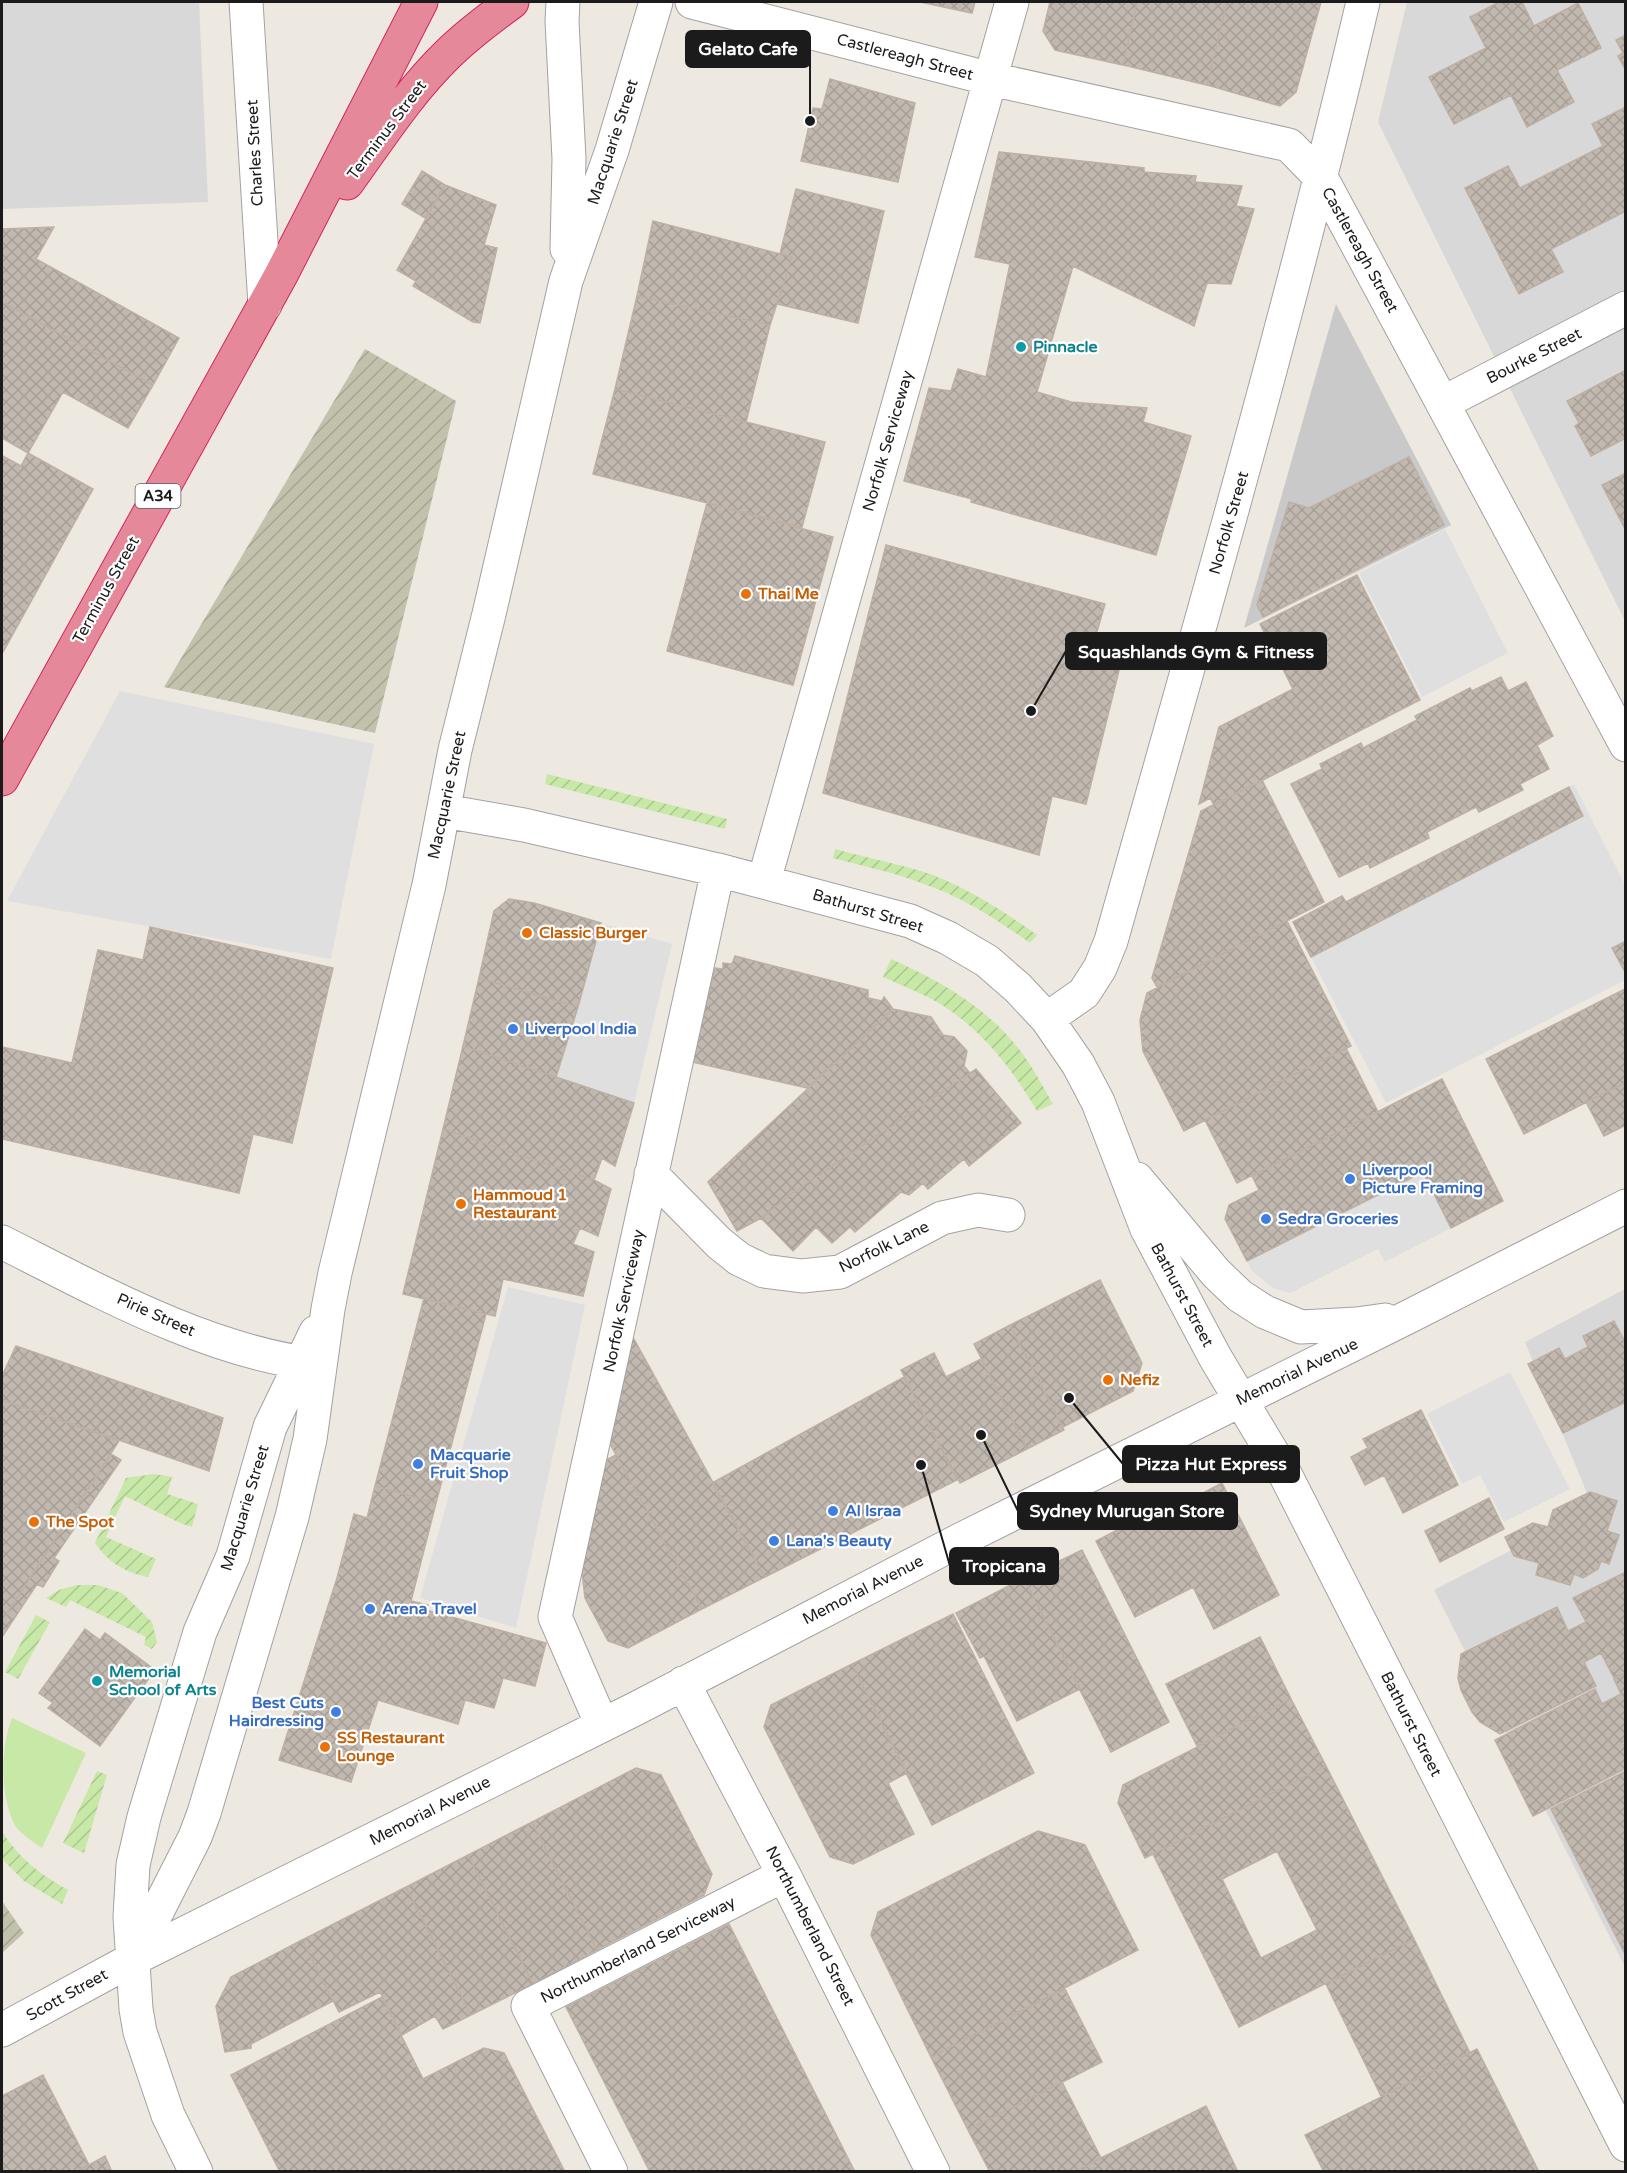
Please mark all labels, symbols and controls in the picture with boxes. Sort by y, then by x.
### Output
street label: Castlereagh Street [835,29,975,85]
callout: Gelato Cafe [686,31,810,67]
text: Gelato Cafe [698,38,798,60]
street label: Terminus Street [343,76,431,184]
street label: Macquarie Street [583,77,643,207]
street label: Charles Street [242,99,268,207]
street label: Castlereagh Street [1317,184,1403,316]
street label: Bourke Street [1483,323,1585,389]
place label: Pinnacle [1033,337,1098,357]
marker: Pinnacle [1014,340,1028,354]
street label: Norfolk Serviceway [858,368,918,514]
street label: Norfolk Street [1205,469,1253,577]
road number: A34 [136,484,180,508]
street label: Terminus Street [68,533,144,647]
place label: Thai Me [757,584,819,604]
marker: Thai Me [739,587,753,601]
callout: Squashlands Gym & Fitness [1066,633,1326,669]
text: Squashlands Gym & Fitness [1078,641,1314,663]
street label: Macquarie Street [424,729,470,861]
street label: Bathurst Street [810,885,926,937]
place label: Classic Burger [539,923,648,943]
marker: Classic Burger [520,926,534,940]
place label: Liverpool India [525,1019,637,1039]
marker: Liverpool India [506,1022,520,1036]
place label: Liverpool Picture Framing [1362,1160,1483,1198]
marker: Liverpool Picture Framing [1343,1172,1357,1186]
place label: Hammoud 1 Restaurant [473,1185,567,1223]
marker: Hammoud 1 Restaurant [454,1197,468,1211]
place label: Sedra Groceries [1278,1209,1399,1229]
marker: Sedra Groceries [1259,1212,1273,1226]
street label: Norfolk Lane [836,1217,932,1277]
street label: Norfolk Serviceway [599,1227,649,1374]
street label: Bathurst Street [1146,1239,1218,1351]
street label: Pirie Street [114,1289,198,1341]
street label: Memorial Avenue [1233,1334,1361,1410]
place label: Nefiz [1120,1370,1160,1390]
marker: Nefiz [1101,1373,1115,1387]
street label: Macquarie Street [216,1443,274,1573]
place label: Macquarie Fruit Shop [430,1445,511,1483]
callout: Pizza Hut Express [1123,1446,1299,1482]
text: Pizza Hut Express [1135,1453,1287,1475]
marker: Macquarie Fruit Shop [411,1457,425,1471]
callout: Sydney Murugan Store [1018,1493,1237,1529]
text: Sydney Murugan Store [1029,1500,1225,1522]
place label: Al Israa [845,1501,901,1521]
marker: Al Israa [826,1504,840,1518]
place label: The Spot [45,1512,115,1532]
marker: The Spot [27,1515,41,1529]
place label: Lana's Beauty [786,1531,892,1551]
marker: Lana's Beauty [767,1534,781,1548]
callout: Tropicana [950,1548,1058,1584]
street label: Memorial Avenue [799,1551,927,1629]
text: Tropicana [961,1555,1046,1577]
place label: Arena Travel [382,1599,477,1619]
marker: Arena Travel [363,1602,377,1616]
place label: Memorial School of Arts [109,1662,217,1700]
street label: Bathurst Street [1376,1668,1446,1780]
marker: Memorial School of Arts [90,1674,104,1688]
place label: Best Cuts Hairdressing [229,1693,324,1731]
marker: Best Cuts Hairdressing [329,1705,343,1719]
place label: SS Restaurant Lounge [337,1728,445,1766]
marker: SS Restaurant Lounge [318,1740,332,1754]
street label: Memorial Avenue [366,1772,494,1850]
street label: Northumberland Street [761,1843,859,2009]
street label: Northumberland Serviceway [537,1892,739,2008]
street label: Scott Street [23,1964,111,2026]

